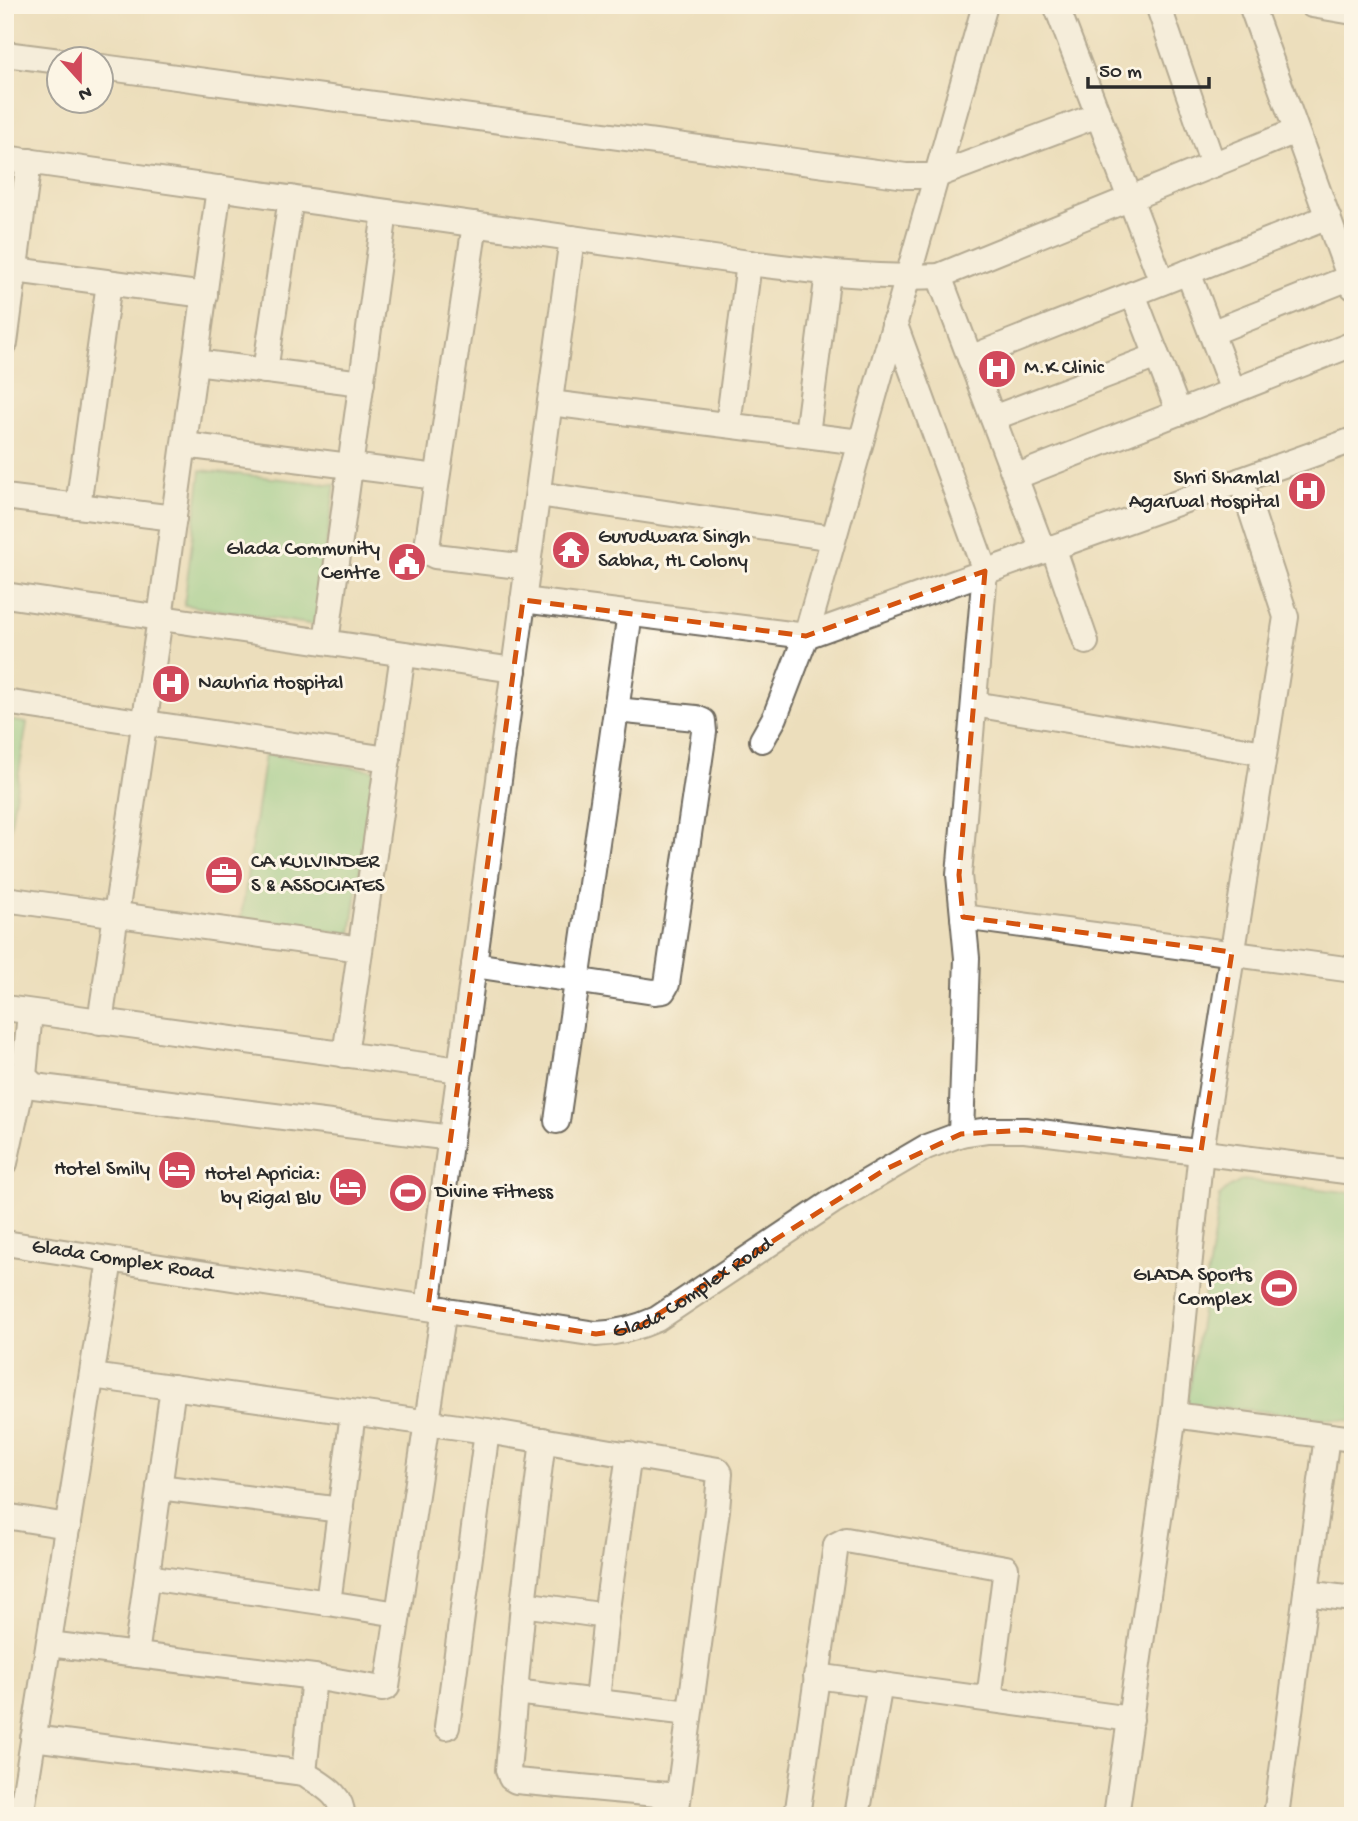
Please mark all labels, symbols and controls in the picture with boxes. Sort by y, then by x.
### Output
north arrow [46,46,116,116]
scale bar [1088,46,1209,90]
text: 50 m [1099,61,1142,86]
text: N [75,80,95,106]
hospital icon: M.K Clinic [976,348,1018,390]
place label: M.K Clinic [1024,357,1105,382]
place label: Shri Shamlal Agarwal Hospital [1129,467,1280,516]
hospital icon: Shri Shamlal Agarwal Hospital [1286,470,1328,512]
place label: Gurudwara Singh Sabha, HL Colony [598,526,750,575]
temple icon: Gurudwara Singh Sabha, HL Colony [550,529,592,571]
place label: Glada Community Centre [226,538,381,587]
public building icon: Glada Community Centre [386,541,428,583]
hospital icon: Nauhria Hospital [150,663,192,705]
place label: Nauhria Hospital [198,672,343,697]
place label: CA KULVINDER S & ASSOCIATES [251,851,385,900]
office icon: CA KULVINDER S & ASSOCIATES [203,854,245,896]
hotel icon: Hotel Smily [156,1149,198,1191]
place label: Hotel Smily [54,1158,150,1183]
place label: Hotel Apricia: by Rigal Blu [204,1163,321,1212]
hotel icon: Hotel Apricia: by Rigal Blu [327,1166,369,1208]
sports icon: Divine Fitness [387,1172,429,1214]
place label: Divine Fitness [433,1181,554,1206]
street label: Glada Complex Road [611,1231,780,1345]
street label: Glada Complex Road [30,1235,217,1288]
place label: GLADA Sports Complex [1133,1264,1253,1313]
sports icon: GLADA Sports Complex [1258,1267,1300,1309]

